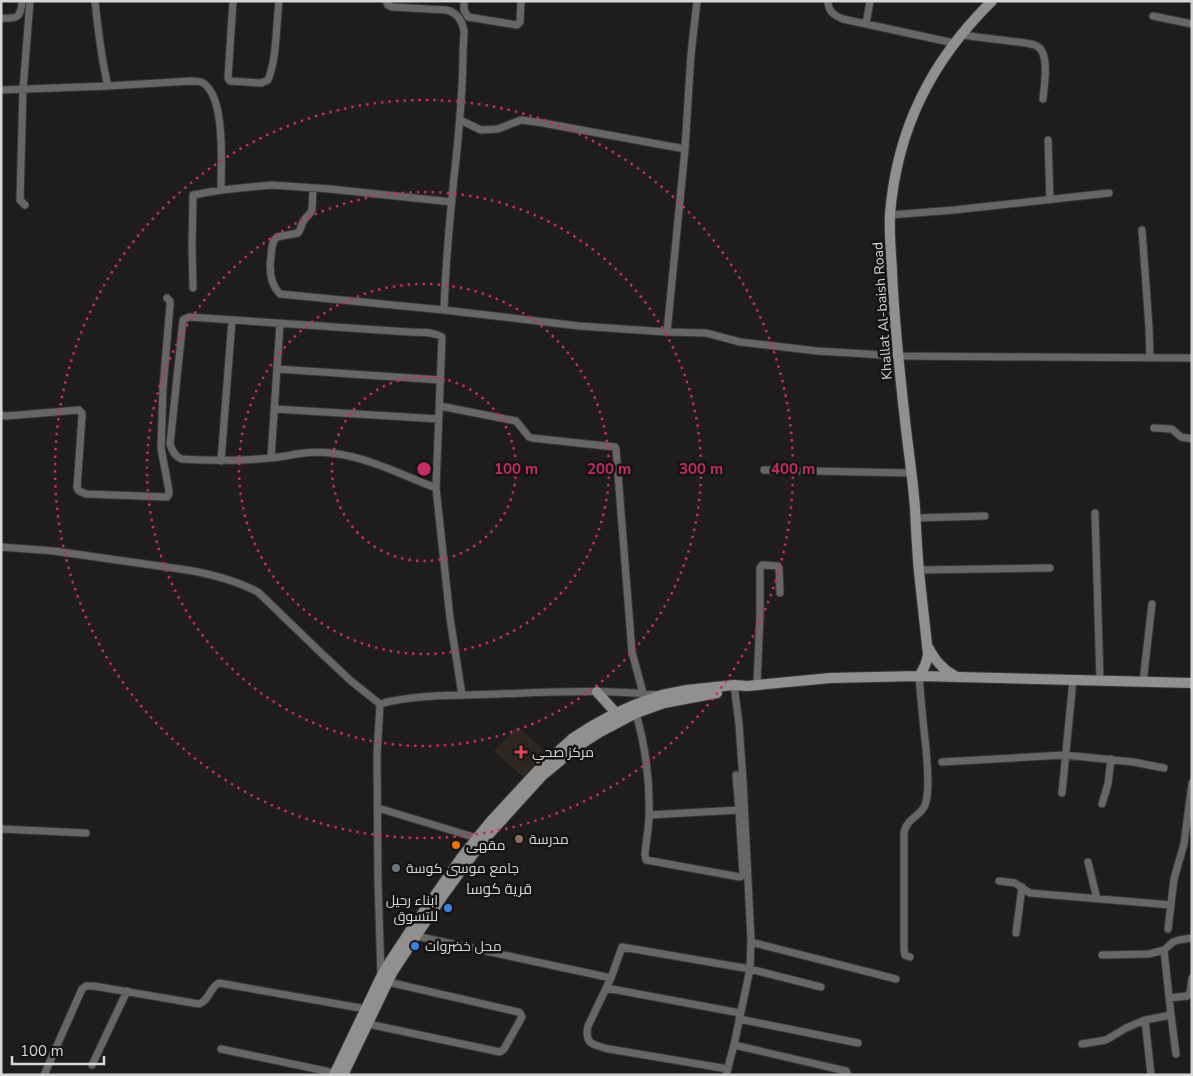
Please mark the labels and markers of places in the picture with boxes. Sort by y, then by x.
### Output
centre of rings [415,460,433,478]
place label: مركز صحي [532,743,594,764]
marker: مركز صحي [514,745,528,759]
place label: مدرسة [529,830,569,849]
marker: مدرسة [513,833,525,845]
place label: مقهى [466,836,506,855]
marker: مقهى [450,839,462,851]
place label: جامع موسى كوسة [406,859,519,878]
marker: جامع موسى كوسة [390,862,402,874]
place label: ابناء رحيل للتسوق [386,891,438,926]
marker: ابناء رحيل للتسوق [442,902,454,914]
place label: محل خضروات [425,937,502,956]
marker: محل خضروات [409,940,421,952]

